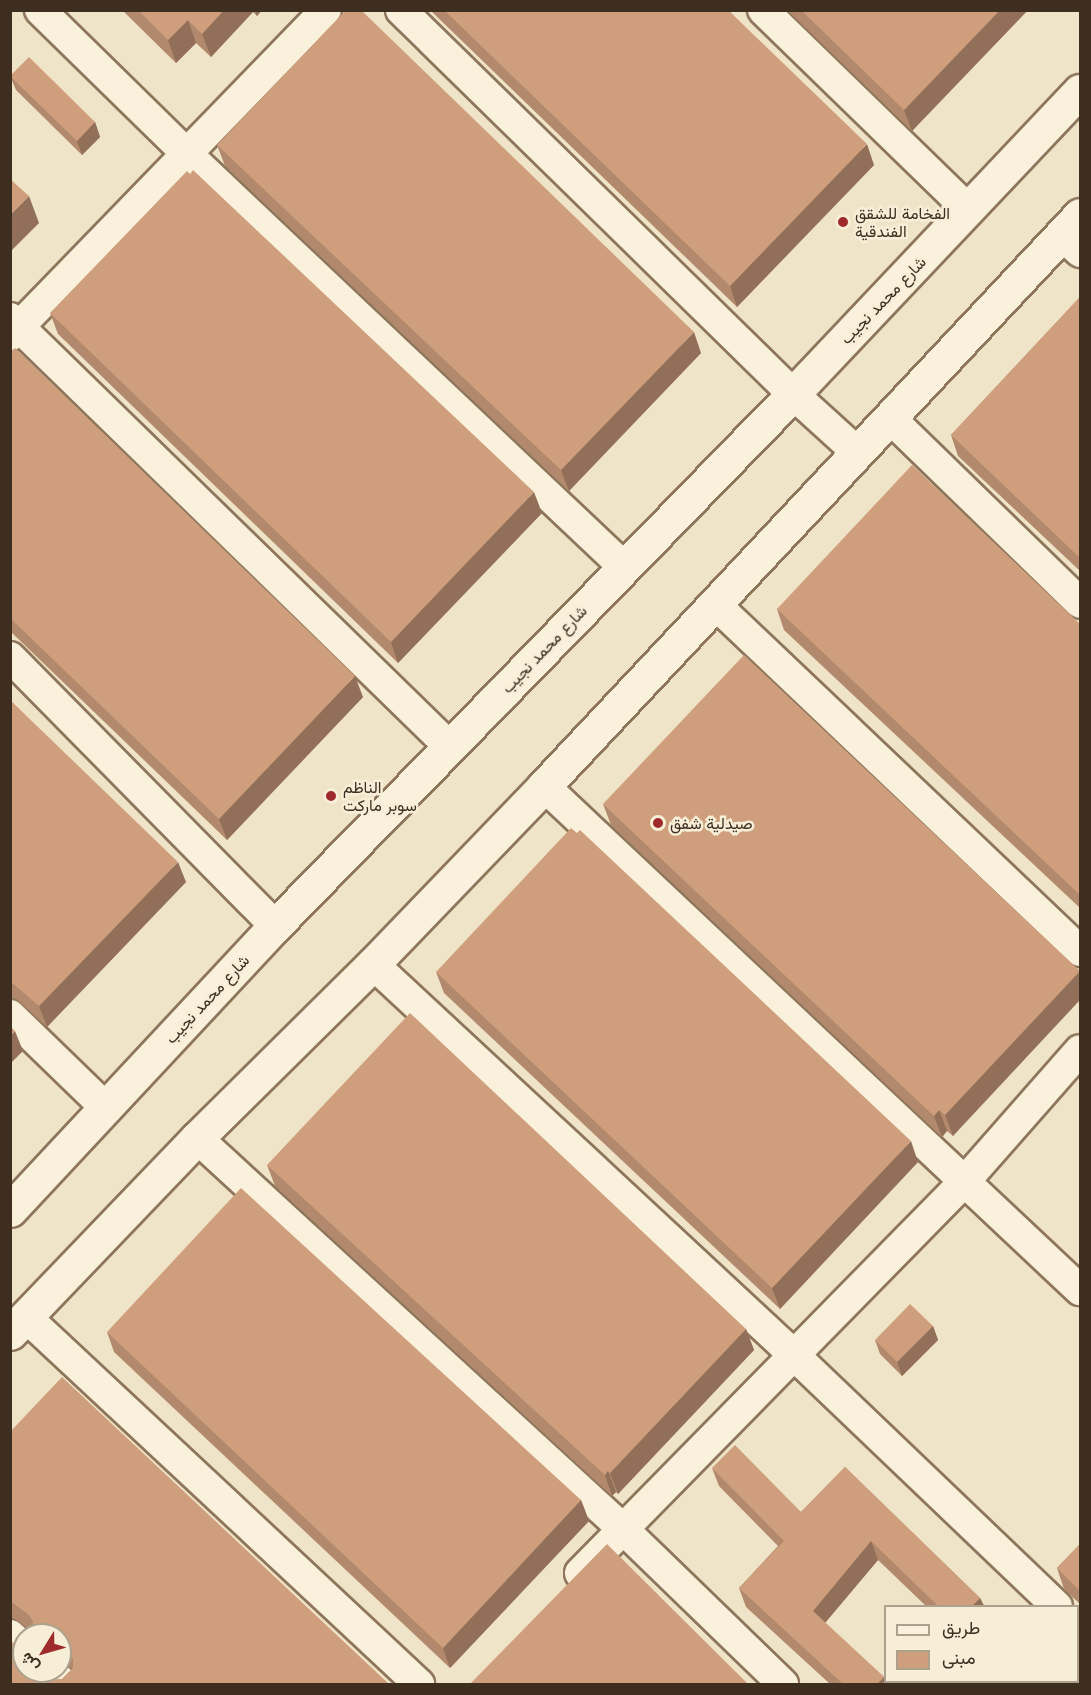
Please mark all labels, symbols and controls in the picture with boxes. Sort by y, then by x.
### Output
place label: الفخامة للشقق الفندقية [855,203,950,241]
marker: الفخامة للشقق الفندقية [836,215,850,229]
street label: شارع محمد نجيب [836,252,930,348]
street label: شارع محمد نجيب [497,601,591,697]
place label: الناظم سوبر ماركت [343,777,417,815]
marker: الناظم سوبر ماركت [324,789,338,803]
place label: صيدلية شفق [670,813,753,833]
marker: صيدلية شفق [651,816,665,830]
street label: شارع محمد نجيب [161,951,253,1047]
legend [884,1605,1079,1683]
text: طريق [942,1617,980,1639]
north arrow [12,1623,72,1683]
text: مبنى [942,1647,976,1669]
text: ش [15,1649,43,1676]

